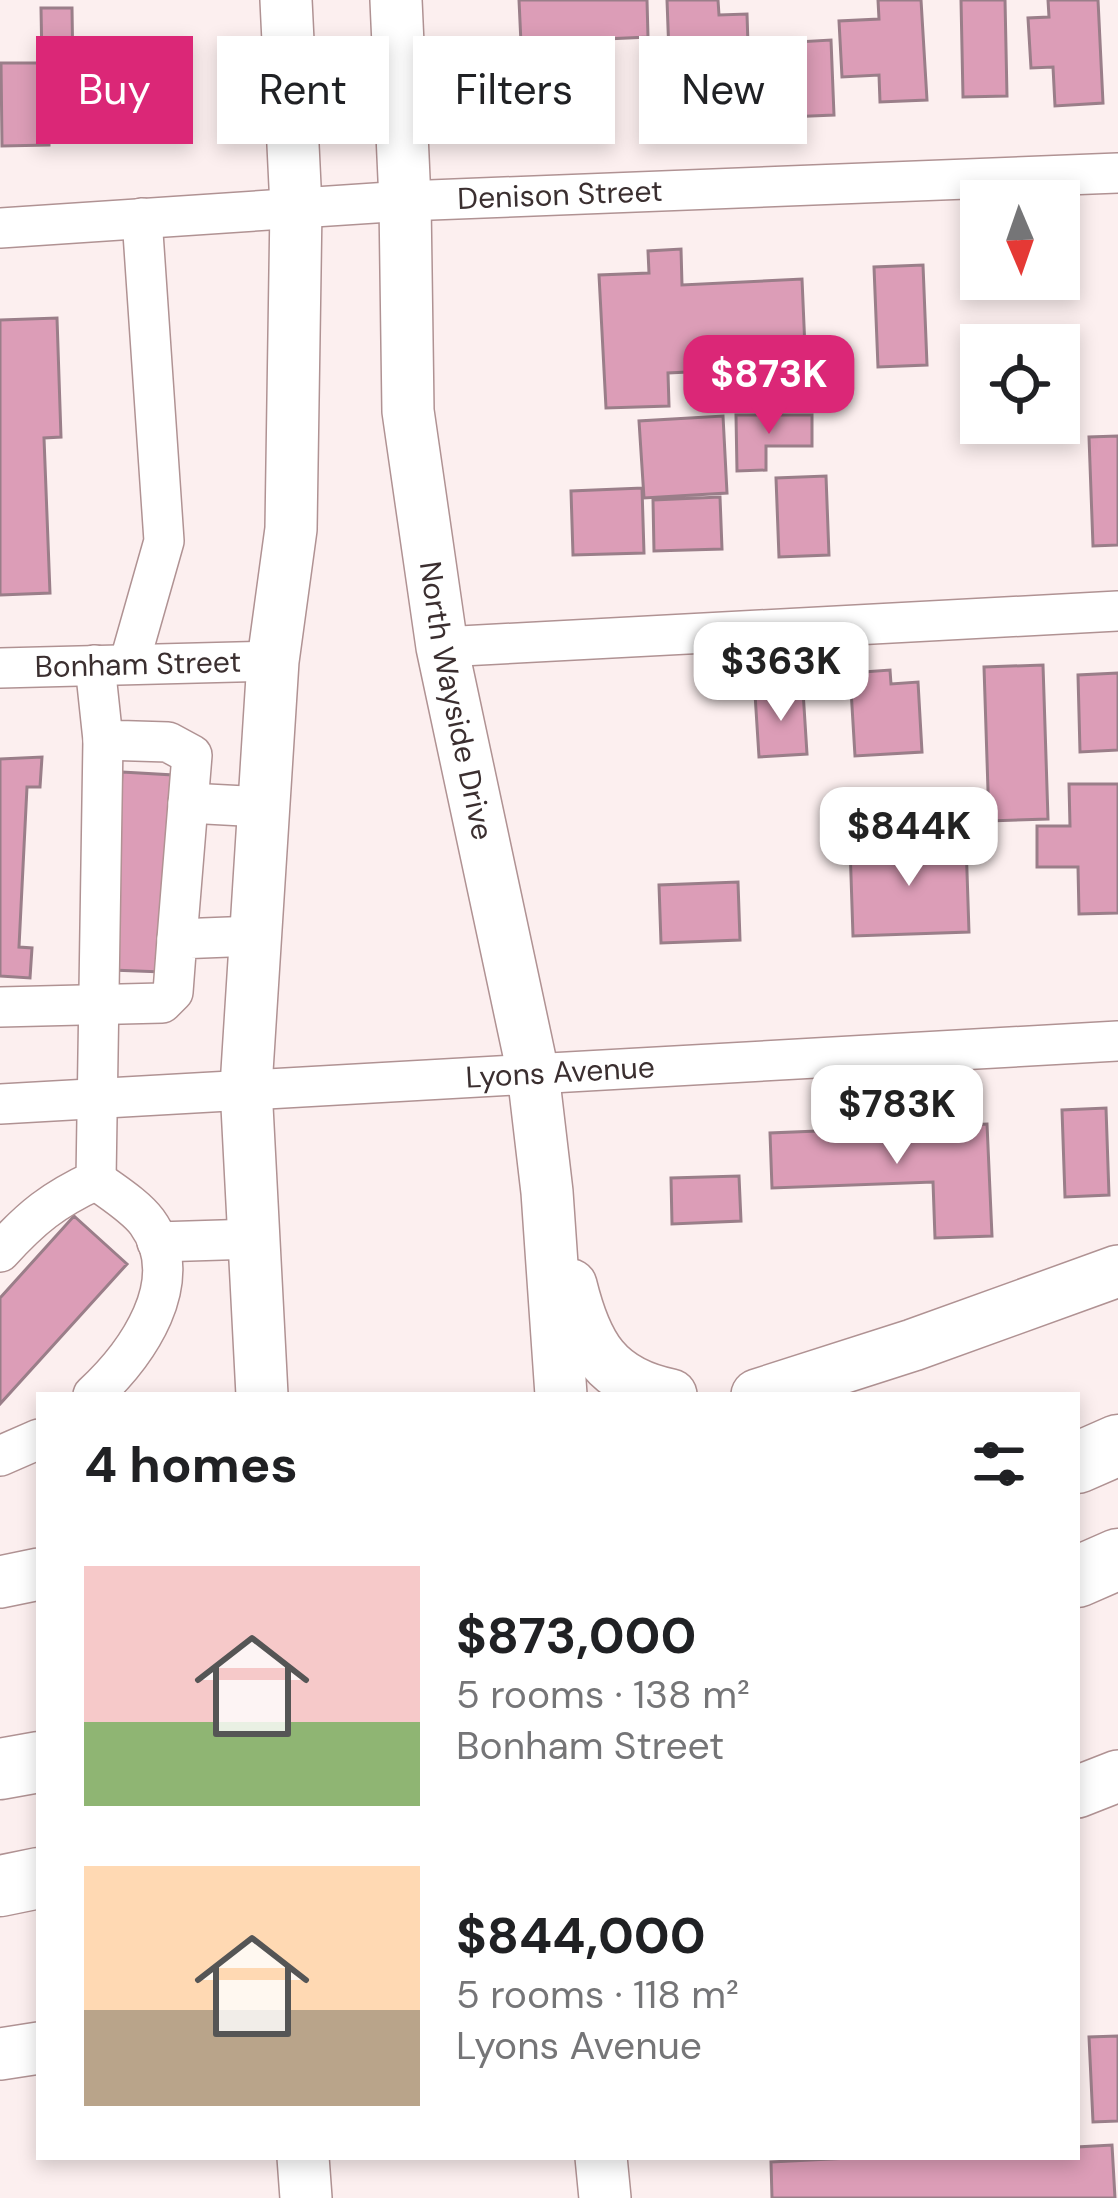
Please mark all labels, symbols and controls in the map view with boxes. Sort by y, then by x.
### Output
chip: Buy [36,36,193,144]
chip: Rent [217,36,389,144]
chip: Filters [413,36,615,144]
chip: New [639,36,807,144]
street label: Denison Street [457,171,663,218]
north arrow [960,180,1080,300]
map controls [960,180,1080,444]
button: locate [960,324,1080,444]
pin: $873K [685,335,853,437]
text: $873K [710,348,828,399]
street label: North Wayside Drive [411,559,503,844]
pin: $363K [697,622,865,724]
text: $363K [721,635,841,686]
street label: Bonham Street [34,642,242,686]
pin: $844K [825,787,993,889]
text: $844K [847,800,971,851]
street label: Lyons Avenue [464,1047,656,1097]
pin: $783K [813,1065,981,1167]
text: $783K [838,1078,956,1129]
text: 4 homes [84,1431,298,1498]
icon: filters [966,1431,1032,1497]
text: $873,000 [456,1602,696,1669]
icon: home [180,1614,324,1758]
text: 5 rooms · 138 m² [456,1669,750,1720]
text: Bonham Street [456,1720,724,1771]
text: $844,000 [456,1902,706,1969]
icon: home [180,1914,324,2058]
text: 5 rooms · 118 m² [456,1969,739,2020]
text: Lyons Avenue [456,2020,702,2071]

